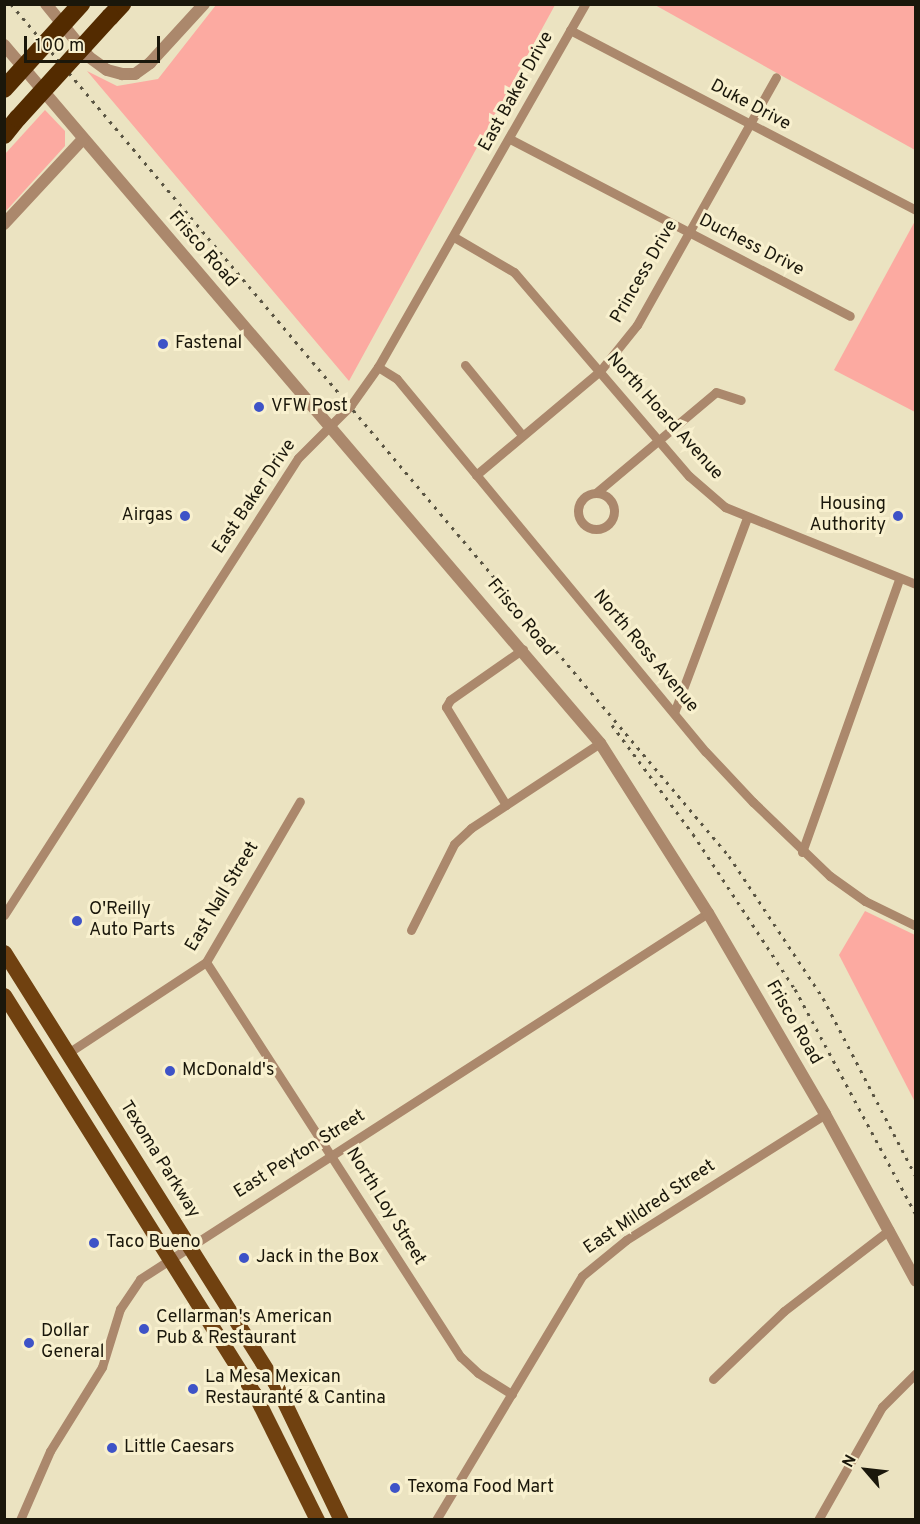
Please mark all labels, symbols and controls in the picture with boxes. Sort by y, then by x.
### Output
scale bar [27,24,164,62]
street label: East Baker Drive [475,28,559,156]
text: 100 m [35,35,84,58]
street label: Duke Drive [706,76,794,136]
street label: Frisco Road [163,208,241,292]
street label: Duchess Drive [695,210,807,282]
street label: Princess Drive [607,217,683,327]
place label: Fastenal [175,333,242,355]
marker: Fastenal [156,337,170,351]
street label: North Hoard Avenue [601,349,727,485]
place label: VFW Post [271,396,348,418]
marker: VFW Post [252,400,266,414]
street label: East Baker Drive [209,436,301,558]
place label: Housing Authority [809,495,886,538]
place label: Airgas [121,505,173,527]
marker: Airgas [178,509,192,523]
marker: Housing Authority [891,509,905,523]
street label: Frisco Road [482,575,558,661]
street label: North Ross Avenue [587,586,703,718]
street label: East Nall Street [182,838,264,956]
place label: O'Reilly Auto Parts [89,900,175,942]
marker: O'Reilly Auto Parts [70,914,84,928]
street label: Frisco Road [760,977,826,1069]
place label: McDonald's [182,1060,274,1082]
marker: McDonald's [163,1064,177,1078]
street label: Texoma Parkway [114,1097,204,1223]
street label: East Peyton Street [231,1106,369,1204]
street label: North Loy Street [340,1144,430,1270]
street label: East Mildred Street [580,1156,720,1260]
place label: Taco Bueno [106,1232,201,1254]
marker: Taco Bueno [87,1236,101,1250]
place label: Jack in the Box [256,1247,379,1269]
marker: Jack in the Box [237,1251,251,1265]
place label: Cellarman's American Pub & Restaurant [156,1308,333,1350]
place label: Dollar General [41,1322,104,1364]
marker: Cellarman's American Pub & Restaurant [137,1322,151,1336]
marker: Dollar General [22,1336,36,1350]
place label: La Mesa Mexican Restauranté & Cantina [205,1368,386,1410]
marker: La Mesa Mexican Restauranté & Cantina [186,1382,200,1396]
place label: Little Caesars [124,1437,234,1459]
north arrow [836,1440,896,1500]
marker: Little Caesars [105,1441,119,1455]
text: N [839,1452,862,1471]
place label: Texoma Food Mart [407,1477,554,1499]
marker: Texoma Food Mart [388,1481,402,1495]

